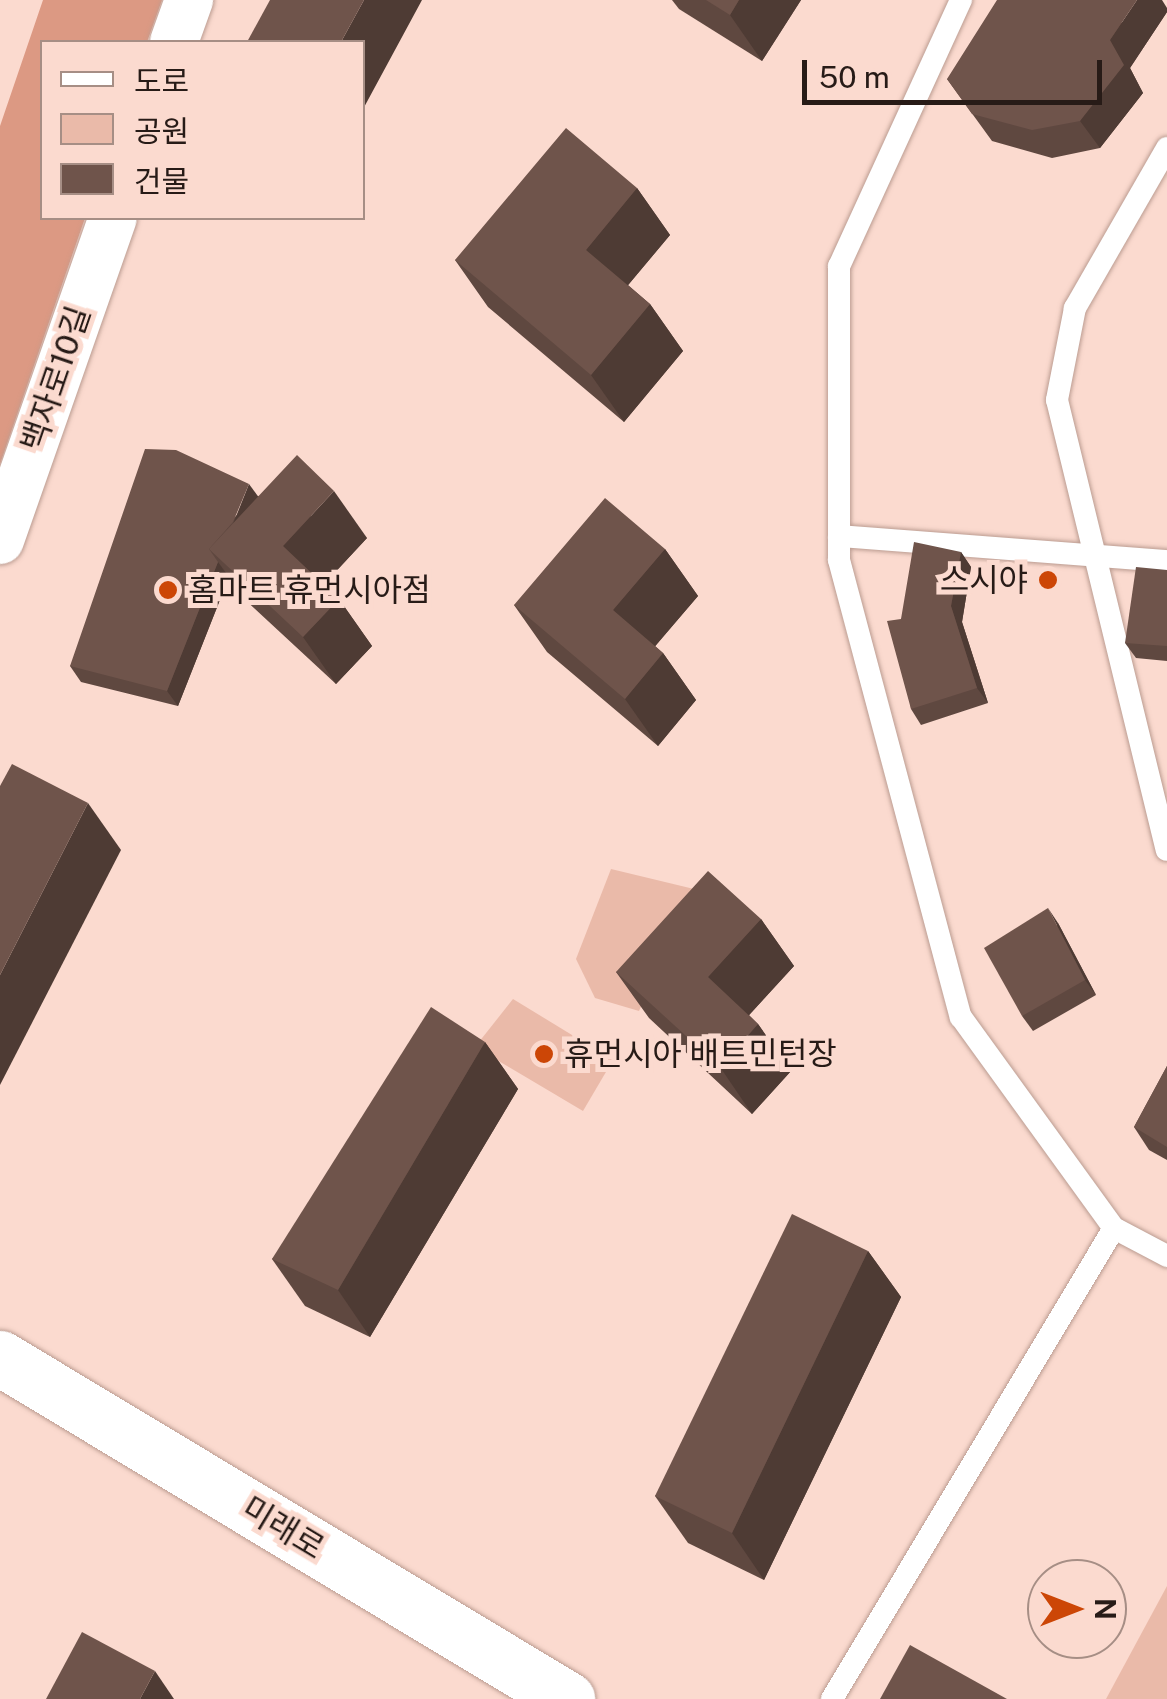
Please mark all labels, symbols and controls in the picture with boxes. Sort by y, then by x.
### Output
legend [40,40,365,220]
scale bar [807,40,1107,102]
text: 50 m [819,59,890,95]
text: 도로 [134,63,189,99]
text: 공원 [134,113,189,149]
text: 건물 [134,163,189,199]
street label: 백자로10길 [13,302,99,456]
place label: 스시야 [940,561,1028,599]
marker: 스시야 [1037,569,1059,591]
place label: 홈마트 휴먼시아점 [188,571,431,609]
marker: 홈마트 휴먼시아점 [157,579,179,601]
place label: 휴먼시아 배트민턴장 [564,1035,837,1073]
marker: 휴먼시아 배트민턴장 [533,1043,555,1065]
street label: 미래로 [235,1489,331,1567]
north arrow [1027,1559,1127,1659]
text: N [1089,1598,1122,1620]

